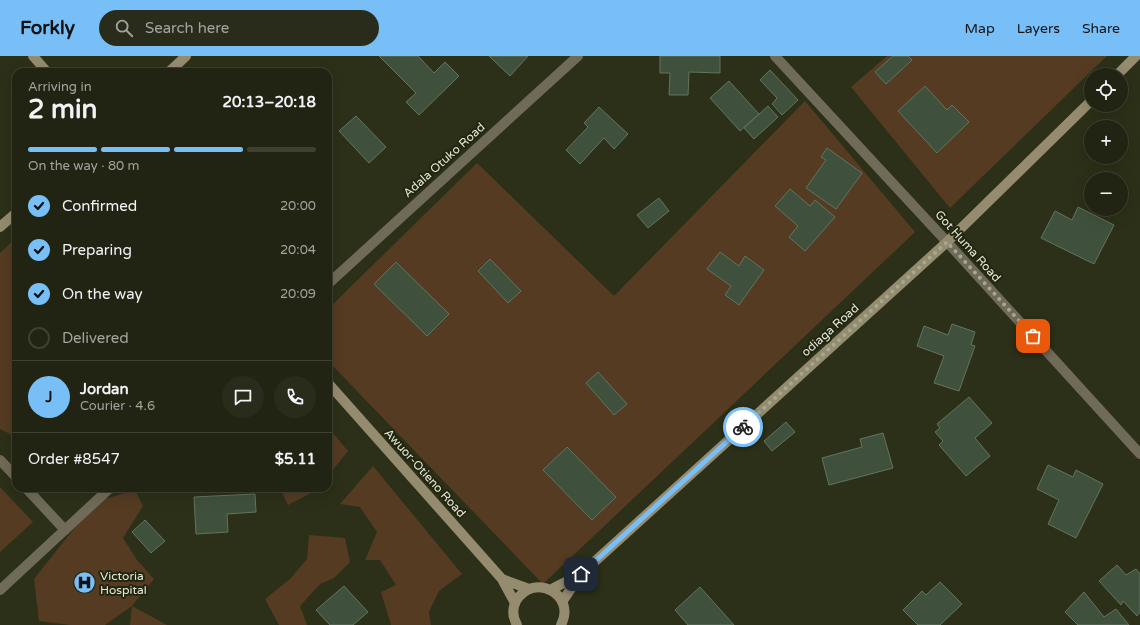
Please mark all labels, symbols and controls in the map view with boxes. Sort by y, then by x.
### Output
search box [99,10,379,46]
text: Forkly [20,17,75,39]
icon: search [113,17,135,39]
text: Search here [145,19,229,37]
text: Map [965,20,995,37]
text: Layers [1017,20,1060,37]
text: Share [1082,20,1120,37]
map controls [1084,68,1128,216]
button: locate [1084,68,1128,112]
text: Arriving in [28,79,92,95]
text: 20:13–20:18 [223,93,316,111]
text: 2 min [28,94,97,125]
street label: Adala Otuko Road [400,120,488,200]
button: + [1084,120,1128,164]
text: On the way · 80 m [28,158,140,174]
button: − [1084,172,1128,216]
icon: check [28,195,50,217]
text: Confirmed [62,197,137,215]
text: 20:00 [280,198,316,214]
street label: Got Huma Road [932,207,1004,285]
icon: check [28,239,50,261]
text: Preparing [62,241,132,259]
text: 20:04 [280,242,316,258]
icon: check [28,283,50,305]
text: On the way [62,285,142,303]
text: 20:09 [280,286,316,302]
street label: odiaga Road [798,301,862,359]
pin [1016,319,1050,353]
icon: bag [1022,325,1044,347]
text: Delivered [62,329,129,347]
button: chat [222,376,264,418]
button: phone [274,376,316,418]
text: Jordan [80,380,129,398]
text: J [46,388,53,406]
text: Courier · 4.6 [80,398,155,414]
courier [723,407,763,447]
icon: bike [732,416,754,438]
street label: Awuor-Otieno Road [382,426,468,520]
text: Order #8547 [28,450,120,468]
text: $5.11 [275,450,316,468]
pin [564,557,598,591]
icon: home [570,563,592,585]
place label: Victoria Hospital [100,569,147,597]
hospital icon: Victoria Hospital [71,570,97,596]

